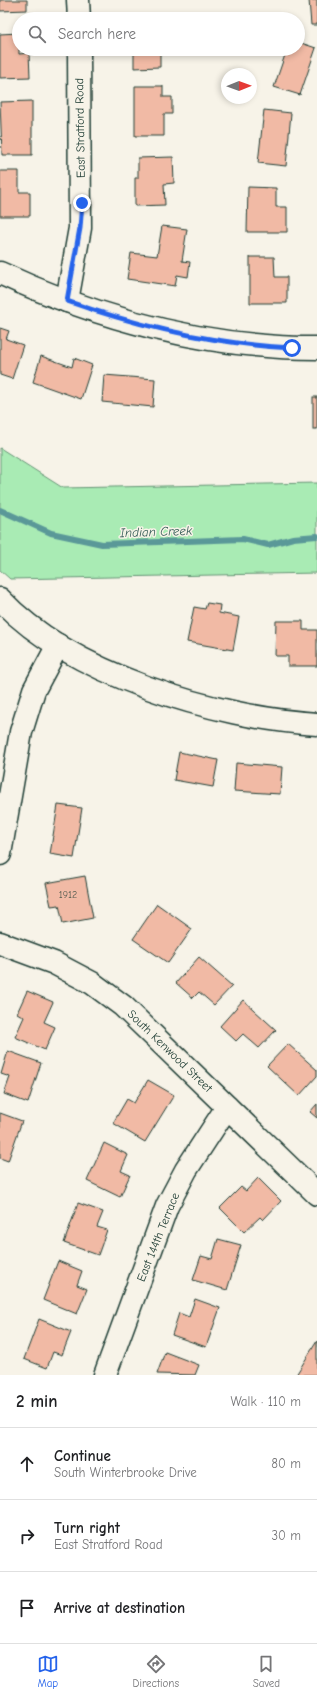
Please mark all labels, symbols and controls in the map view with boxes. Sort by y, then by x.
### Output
search box [12,12,305,56]
icon: search [26,23,48,45]
text: Search here [58,25,136,43]
north arrow [221,68,257,104]
street label: East Stratford Road [72,78,88,178]
route end [73,194,91,212]
route start [283,339,301,357]
water label: Indian Creek [119,523,193,540]
house number: 1912 [59,889,77,901]
street label: South Kenwood Street [125,1007,216,1095]
street label: East 144th Terrace [134,1190,182,1284]
text: 2 min [16,1392,57,1411]
text: Walk · 110 m [230,1394,301,1409]
text: Continue [54,1447,111,1465]
icon: ahead [16,1453,38,1475]
text: 80 m [271,1456,301,1471]
text: South Winterbrooke Drive [54,1465,197,1480]
text: Turn right [54,1519,120,1537]
icon: right [16,1525,38,1547]
text: 30 m [271,1528,301,1543]
text: East Stratford Road [54,1537,163,1552]
icon: arrive [16,1597,38,1619]
text: Arrive at destination [54,1599,185,1617]
tab: Map [37,1653,59,1690]
tab: Directions [133,1653,179,1690]
tab: Saved [253,1653,280,1690]

